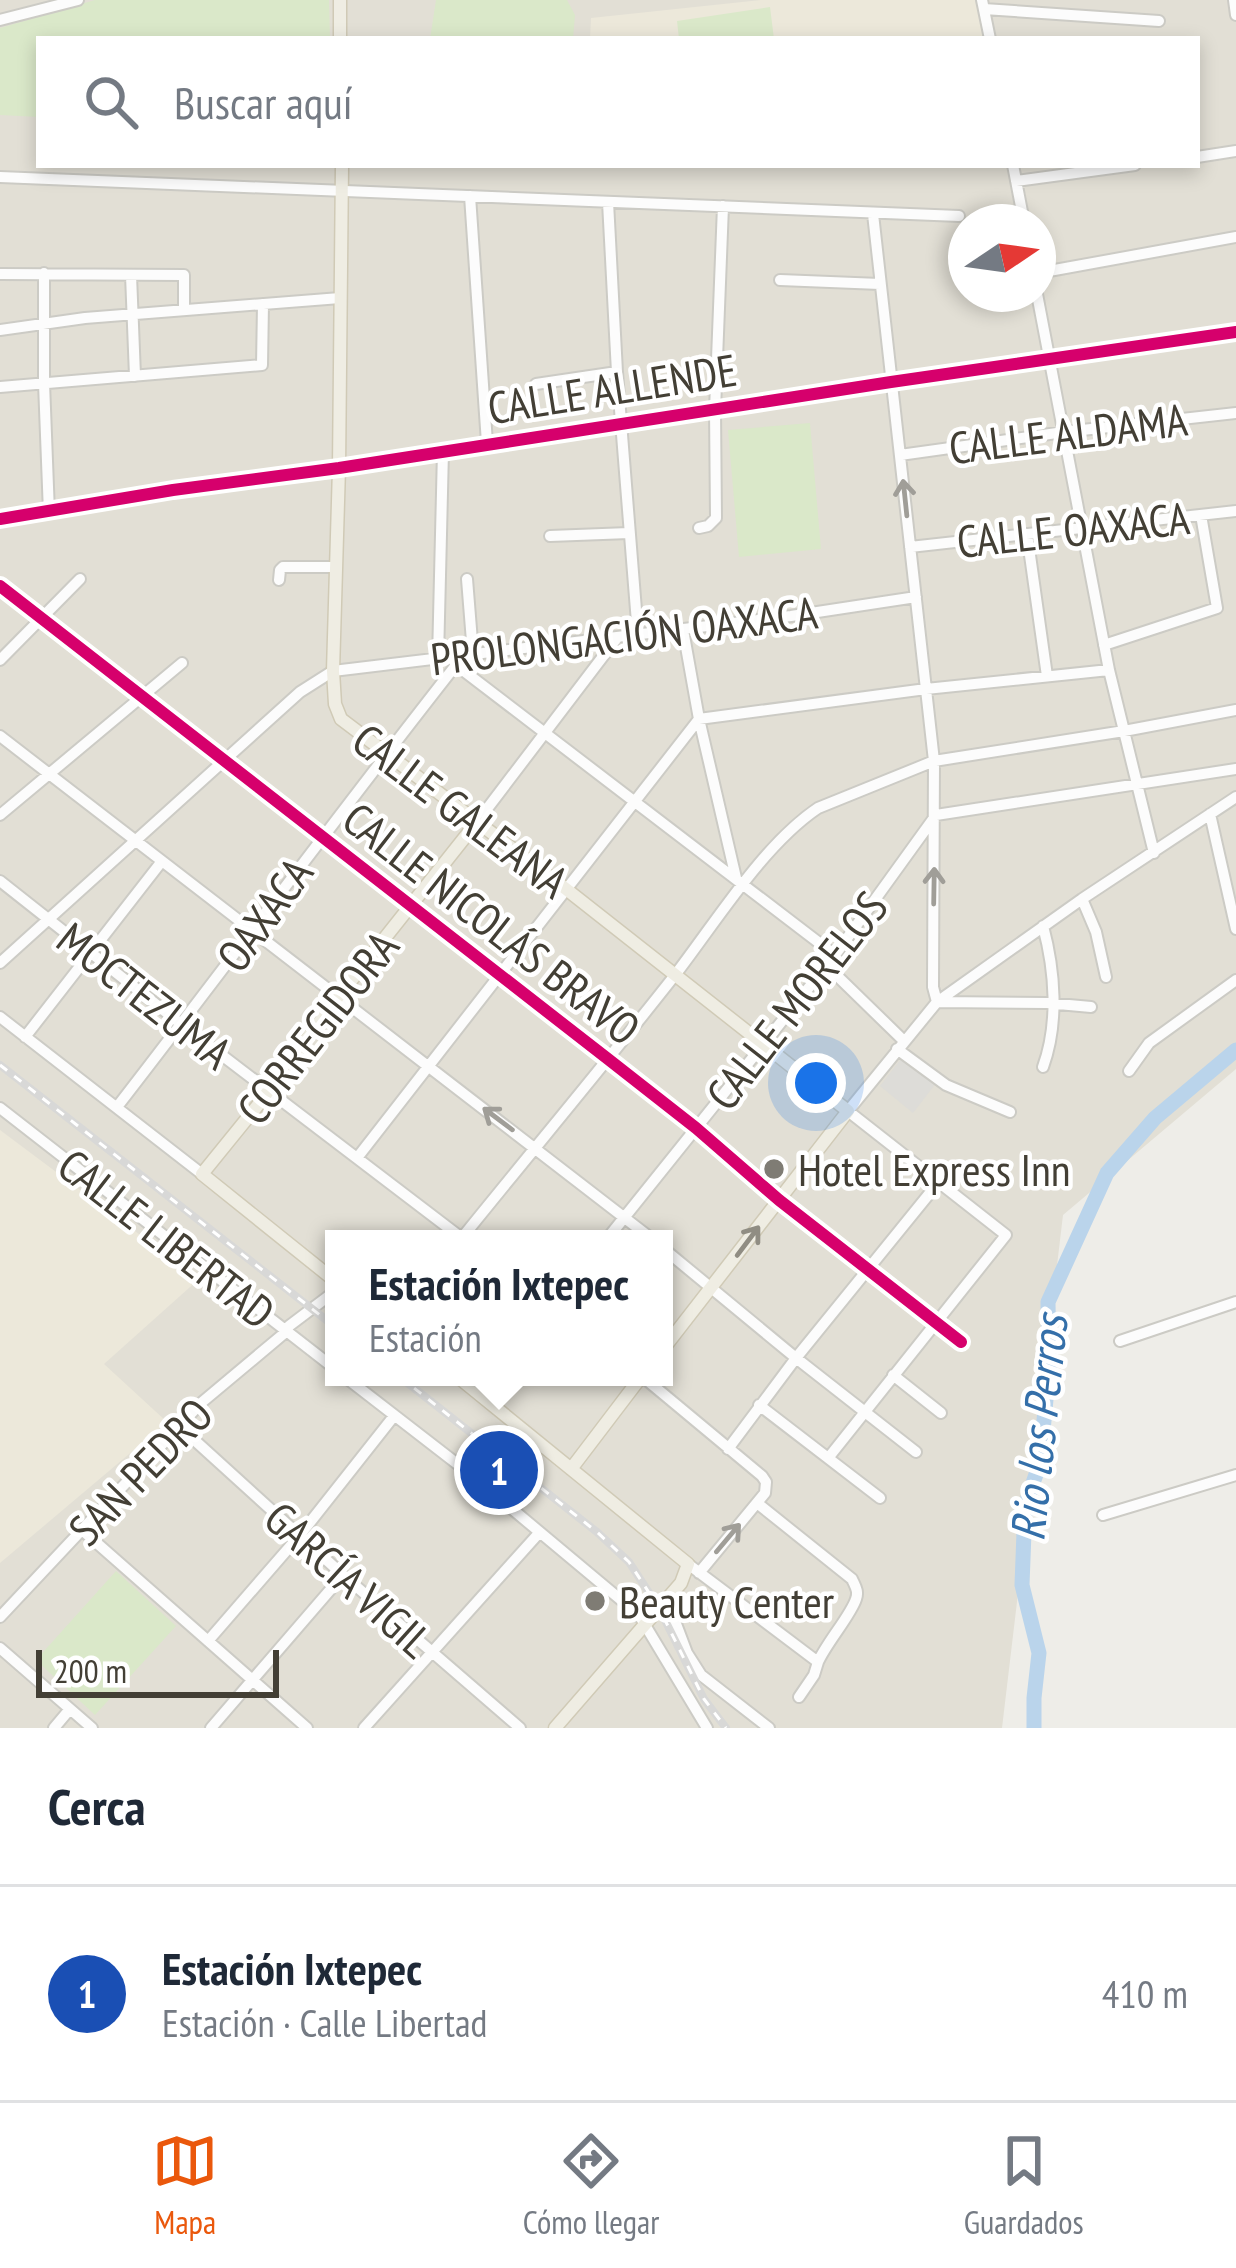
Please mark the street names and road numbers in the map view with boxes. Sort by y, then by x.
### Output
street label: CALLE ALLENDE [484,340,740,436]
street label: CALLE ALDAMA [946,390,1191,476]
street label: CALLE OAXACA [954,488,1193,570]
street label: PROLONGACIÓN OAXACA [427,582,821,687]
street label: CALLE GALEANA [342,710,581,910]
street label: CALLE NICOLÁS BRAVO [332,789,652,1057]
street label: OAXACA [203,845,325,982]
street label: CALLE MORELOS [693,879,899,1121]
street label: MOCTEZUMA [46,909,244,1082]
street label: CORREGIDORA [223,918,411,1135]
street label: CALLE LIBERTAD [47,1136,287,1340]
street label: SAN PEDRO [56,1385,224,1557]
street label: GARCÍA VIGIL [253,1489,445,1670]

